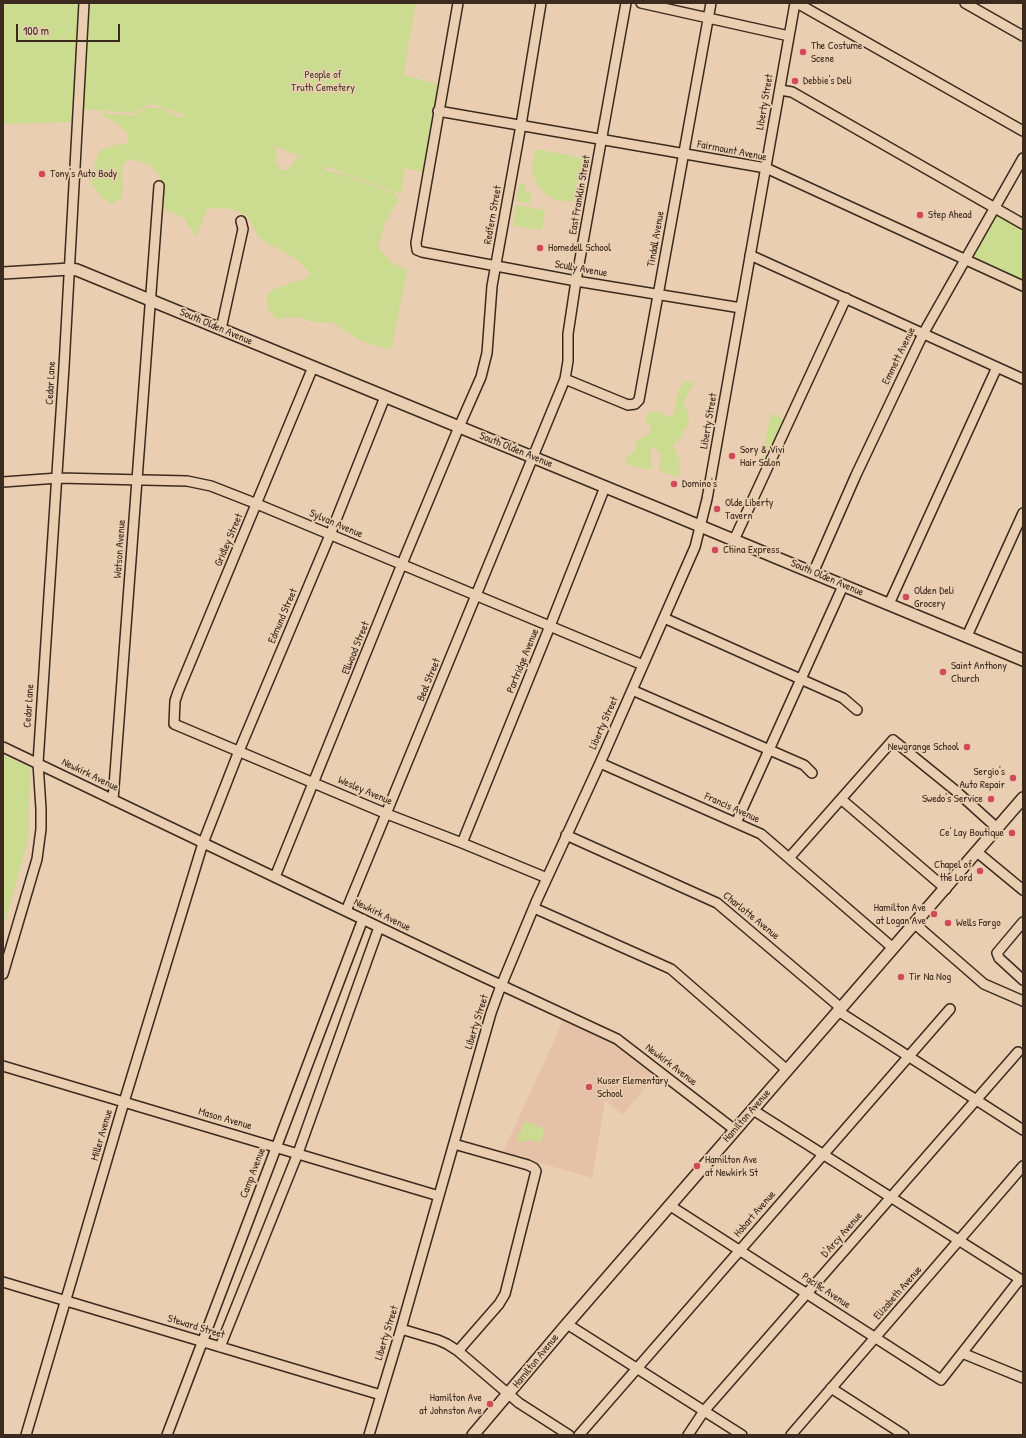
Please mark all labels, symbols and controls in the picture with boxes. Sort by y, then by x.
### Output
scale bar [18,16,122,42]
text: 100 m [23,22,49,39]
place label: The Costume Scene [811,39,862,65]
marker: The Costume Scene [798,47,808,57]
park label: People of Truth Cemetery [291,68,355,94]
street label: Liberty Street [754,73,776,131]
place label: Debbie's Deli [803,74,852,88]
marker: Debbie's Deli [790,76,800,86]
street label: Fairmount Avenue [696,138,768,164]
street label: East Franklin Street [567,154,593,236]
place label: Tony's Auto Body [50,167,117,181]
marker: Tony's Auto Body [37,169,47,179]
street label: Redfern Street [481,185,505,245]
place label: Step Ahead [928,208,971,222]
street label: Tindall Avenue [645,210,667,268]
marker: Step Ahead [915,210,925,220]
place label: Homedell School [548,241,611,255]
marker: Homedell School [535,243,545,253]
street label: Scully Avenue [553,258,609,280]
street label: South Olden Avenue [178,306,254,348]
street label: Emmett Avenue [879,325,919,387]
street label: Cedar Lane [43,361,59,405]
street label: Liberty Street [698,392,720,450]
street label: South Olden Avenue [477,429,555,471]
place label: Sory & Vivi Hair Salon [740,443,785,469]
marker: Sory & Vivi Hair Salon [727,451,737,461]
place label: Domino's [682,477,717,491]
marker: Domino's [669,479,679,489]
place label: Olde Liberty Tavern [725,496,773,522]
marker: Olde Liberty Tavern [712,504,722,514]
street label: Sylvan Avenue [307,507,365,541]
street label: Gridley Street [212,511,246,569]
street label: Watson Avenue [111,519,129,579]
place label: China Express [723,543,780,557]
marker: China Express [710,545,720,555]
street label: South Olden Avenue [789,557,865,599]
place label: Olden Deli Grocery [914,584,954,610]
street label: Edmund Street [266,587,300,645]
marker: Olden Deli Grocery [901,592,911,602]
street label: Ellwood Street [339,620,373,676]
street label: Partridge Avenue [504,627,542,695]
street label: Beal Street [414,657,444,703]
place label: Saint Anthony Church [951,659,1007,685]
marker: Saint Anthony Church [938,667,948,677]
street label: Cedar Lane [21,684,37,728]
street label: Liberty Street [587,695,621,751]
place label: Newgrange School [888,740,959,754]
marker: Newgrange School [962,742,972,752]
street label: Newkirk Avenue [59,756,121,794]
place label: Sergio's Auto Repair [959,765,1005,791]
marker: Sergio's Auto Repair [1008,773,1018,783]
street label: Wesley Avenue [336,774,394,808]
street label: Francis Avenue [702,790,762,826]
place label: Swedo's Service [922,792,983,806]
marker: Swedo's Service [986,794,996,804]
place label: Ce' Lay Boutique [939,826,1004,840]
marker: Ce' Lay Boutique [1007,828,1017,838]
place label: Chapel of the Lord [934,858,972,884]
marker: Chapel of the Lord [975,866,985,876]
street label: Charlotte Avenue [720,889,782,943]
street label: Newkirk Avenue [351,896,413,934]
place label: Hamilton Ave at Logan Ave [874,901,926,927]
marker: Hamilton Ave at Logan Ave [929,909,939,919]
place label: Wells Fargo [956,916,1001,930]
marker: Wells Fargo [943,918,953,928]
place label: Tir Na Nog [909,970,951,984]
marker: Tir Na Nog [896,972,906,982]
street label: Liberty Street [462,993,492,1051]
street label: Newkirk Avenue [642,1041,700,1089]
place label: Kuser Elementary School [597,1074,669,1100]
marker: Kuser Elementary School [584,1082,594,1092]
street label: Hamilton Avenue [720,1087,774,1145]
street label: Mason Avenue [197,1105,253,1133]
street label: Miller Avenue [88,1108,116,1162]
street label: Camp Avenue [237,1146,269,1200]
place label: Hamilton Ave at Newkirk St [705,1153,758,1179]
marker: Hamilton Ave at Newkirk St [692,1161,702,1171]
street label: Hobart Avenue [731,1188,779,1240]
street label: D'Arcy Avenue [819,1210,865,1260]
street label: Elizabeth Avenue [871,1263,925,1323]
street label: Pacific Avenue [799,1270,853,1312]
street label: Liberty Street [372,1304,402,1362]
street label: Steward Street [166,1312,226,1342]
street label: Hamilton Avenue [510,1331,562,1391]
place label: Hamilton Ave at Johnston Ave [419,1391,482,1417]
marker: Hamilton Ave at Johnston Ave [485,1399,495,1409]

